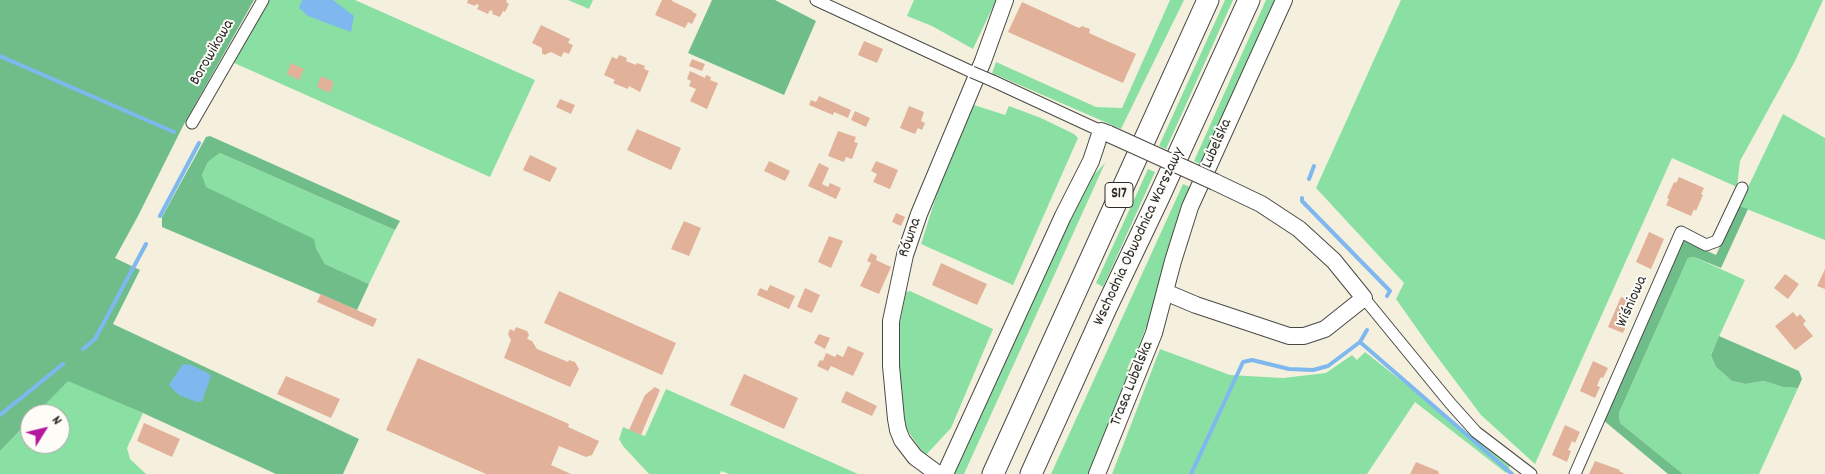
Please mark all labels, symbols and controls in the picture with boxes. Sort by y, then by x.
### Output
street label: Borowikowa [187,17,239,89]
street label: Lubelska [1199,116,1237,172]
street label: Wschodnia Obwodnica Warszawy [1090,145,1190,329]
road number: S17 [1105,182,1133,208]
street label: Równa [895,216,927,260]
street label: Wiśniowa [1613,273,1653,331]
street label: Trasa Lubelska [1107,339,1159,429]
north arrow [20,404,70,454]
text: N [46,412,66,429]

